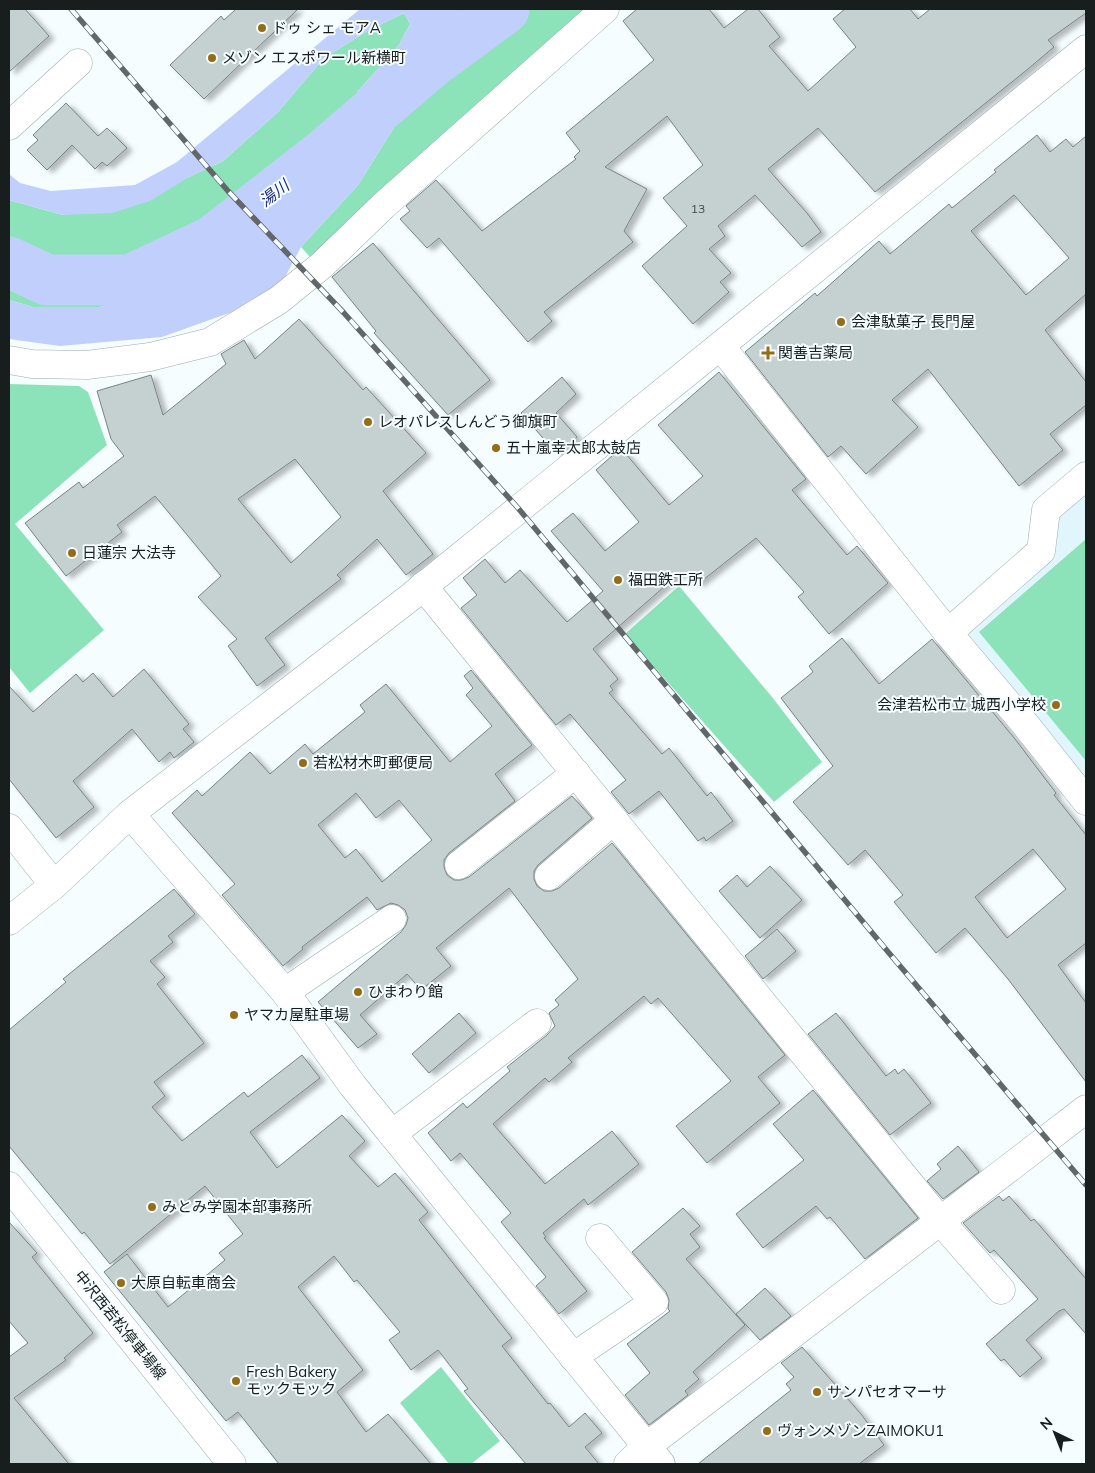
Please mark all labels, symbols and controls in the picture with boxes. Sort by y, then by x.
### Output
place label: ドゥ シェ モアA [272,18,381,37]
marker: ドゥ シェ モアA [256,22,268,34]
place label: メゾン エスポワール新横町 [222,48,406,67]
marker: メゾン エスポワール新横町 [206,52,218,64]
water label: 湯川 [255,174,294,211]
house number: 13 [691,201,705,216]
place label: 会津駄菓子 長門屋 [851,312,975,331]
marker: 会津駄菓子 長門屋 [835,316,847,328]
place label: 関善吉薬局 [778,343,853,362]
marker: 関善吉薬局 [762,347,774,359]
place label: レオパレスしんどう御旗町 [378,412,558,431]
marker: レオパレスしんどう御旗町 [362,416,374,428]
place label: 五十嵐幸太郎太鼓店 [506,438,641,457]
marker: 五十嵐幸太郎太鼓店 [490,442,502,454]
place label: 日蓮宗 大法寺 [82,543,176,562]
marker: 日蓮宗 大法寺 [66,547,78,559]
place label: 福田鉄工所 [628,570,703,589]
marker: 福田鉄工所 [612,574,624,586]
place label: 会津若松市立 城西小学校 [877,695,1046,714]
marker: 会津若松市立 城西小学校 [1050,699,1062,711]
place label: 若松材木町郵便局 [313,753,433,772]
marker: 若松材木町郵便局 [297,757,309,769]
place label: ひまわり館 [368,982,443,1001]
marker: ひまわり館 [352,986,364,998]
place label: ヤマカ屋駐車場 [244,1005,349,1024]
marker: ヤマカ屋駐車場 [228,1009,240,1021]
place label: みとみ学園本部事務所 [162,1197,312,1216]
marker: みとみ学園本部事務所 [146,1201,158,1213]
street label: 中沢西若松停車場線 [71,1266,170,1383]
place label: 大原自転車商会 [131,1273,236,1292]
marker: 大原自転車商会 [115,1277,127,1289]
place label: Fresh Bakery モックモック [246,1362,337,1398]
marker: Fresh Bakery モックモック [230,1375,242,1387]
place label: サンパセオマーサ [827,1382,947,1401]
marker: サンパセオマーサ [811,1386,823,1398]
north arrow [1030,1408,1080,1458]
text: N [1036,1413,1056,1434]
place label: ヴォンメゾンZAIMOKU1 [777,1421,944,1440]
marker: ヴォンメゾンZAIMOKU1 [761,1425,773,1437]

